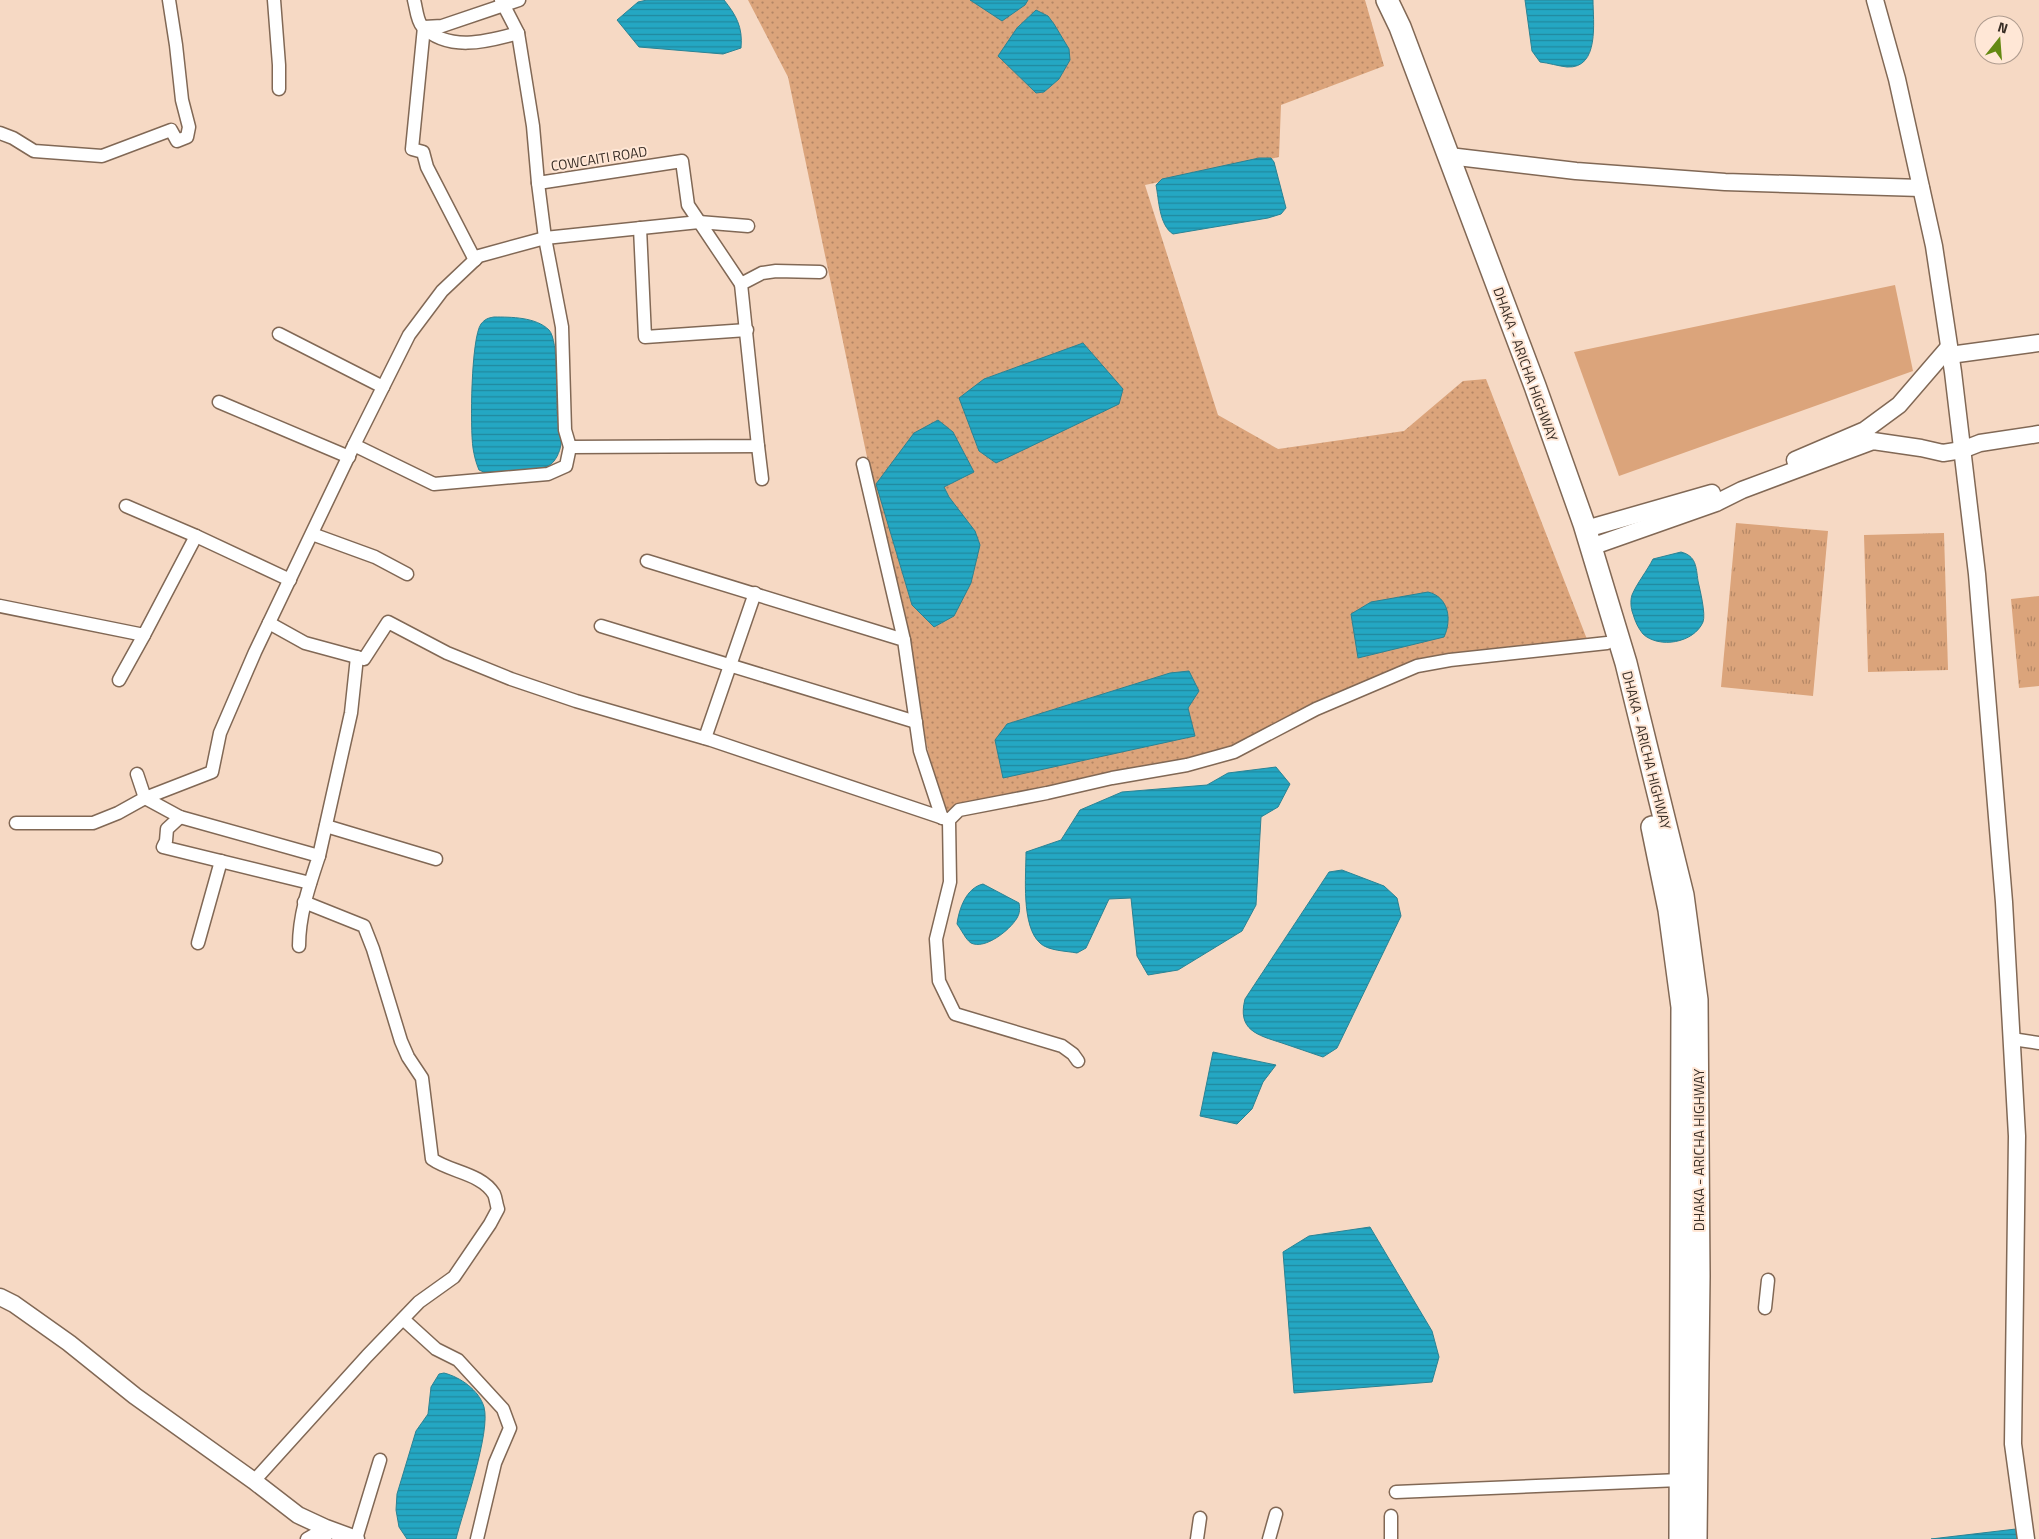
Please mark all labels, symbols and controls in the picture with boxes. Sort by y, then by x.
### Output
north arrow [1974,15,2024,65]
text: N [1995,16,2011,39]
street label: COWCAITI ROAD [549,140,649,176]
street label: DHAKA - ARICHA HIGHWAY [1488,284,1564,444]
street label: DHAKA - ARICHA HIGHWAY [1617,669,1677,832]
street label: DHAKA - ARICHA HIGHWAY [1688,1068,1709,1231]

